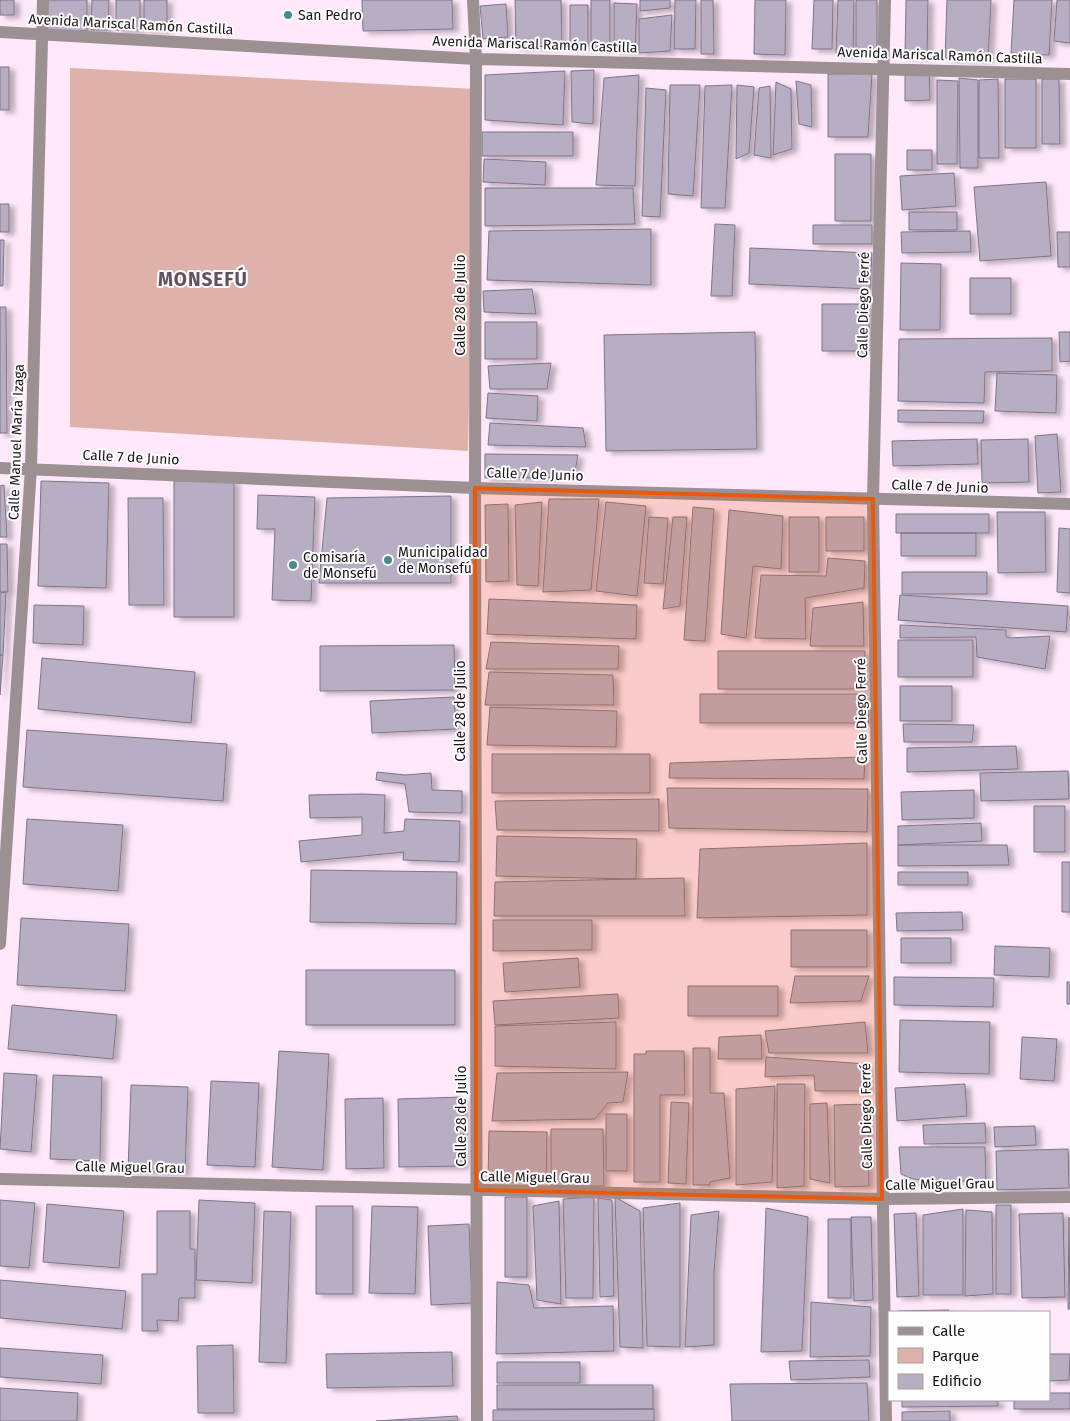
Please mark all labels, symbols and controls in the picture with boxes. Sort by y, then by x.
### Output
place label: San Pedro [298,7,362,24]
marker: San Pedro [282,9,294,21]
street label: Avenida Mariscal Ramón Castilla [28,11,234,38]
street label: Avenida Mariscal Ramón Castilla [432,32,638,57]
street label: Avenida Mariscal Ramón Castilla [837,43,1043,68]
street label: Calle Diego Ferré [854,252,873,358]
street label: Calle 28 de Julio [452,254,469,356]
district label: MONSEFÚ [158,266,248,291]
street label: Calle Manuel María Izaga [5,364,28,520]
street label: Calle 7 de Junio [82,446,180,469]
street label: Calle 7 de Junio [486,464,584,485]
street label: Calle 7 de Junio [891,476,989,497]
place label: Municipalidad de Monsefú [398,544,488,577]
place label: Comisaría de Monsefú [303,549,377,582]
marker: Municipalidad de Monsefú [382,554,394,566]
marker: Comisaría de Monsefú [287,559,299,571]
street label: Calle Diego Ferré [852,658,871,764]
street label: Calle 28 de Julio [452,660,469,762]
street label: Calle Diego Ferré [857,1063,876,1169]
street label: Calle 28 de Julio [453,1065,470,1167]
street label: Calle Miguel Grau [75,1158,185,1177]
street label: Calle Miguel Grau [480,1168,590,1187]
street label: Calle Miguel Grau [885,1175,995,1194]
legend [888,1311,1050,1401]
text: Calle [932,1322,965,1340]
text: Parque [932,1347,979,1365]
text: Edificio [932,1372,982,1390]

